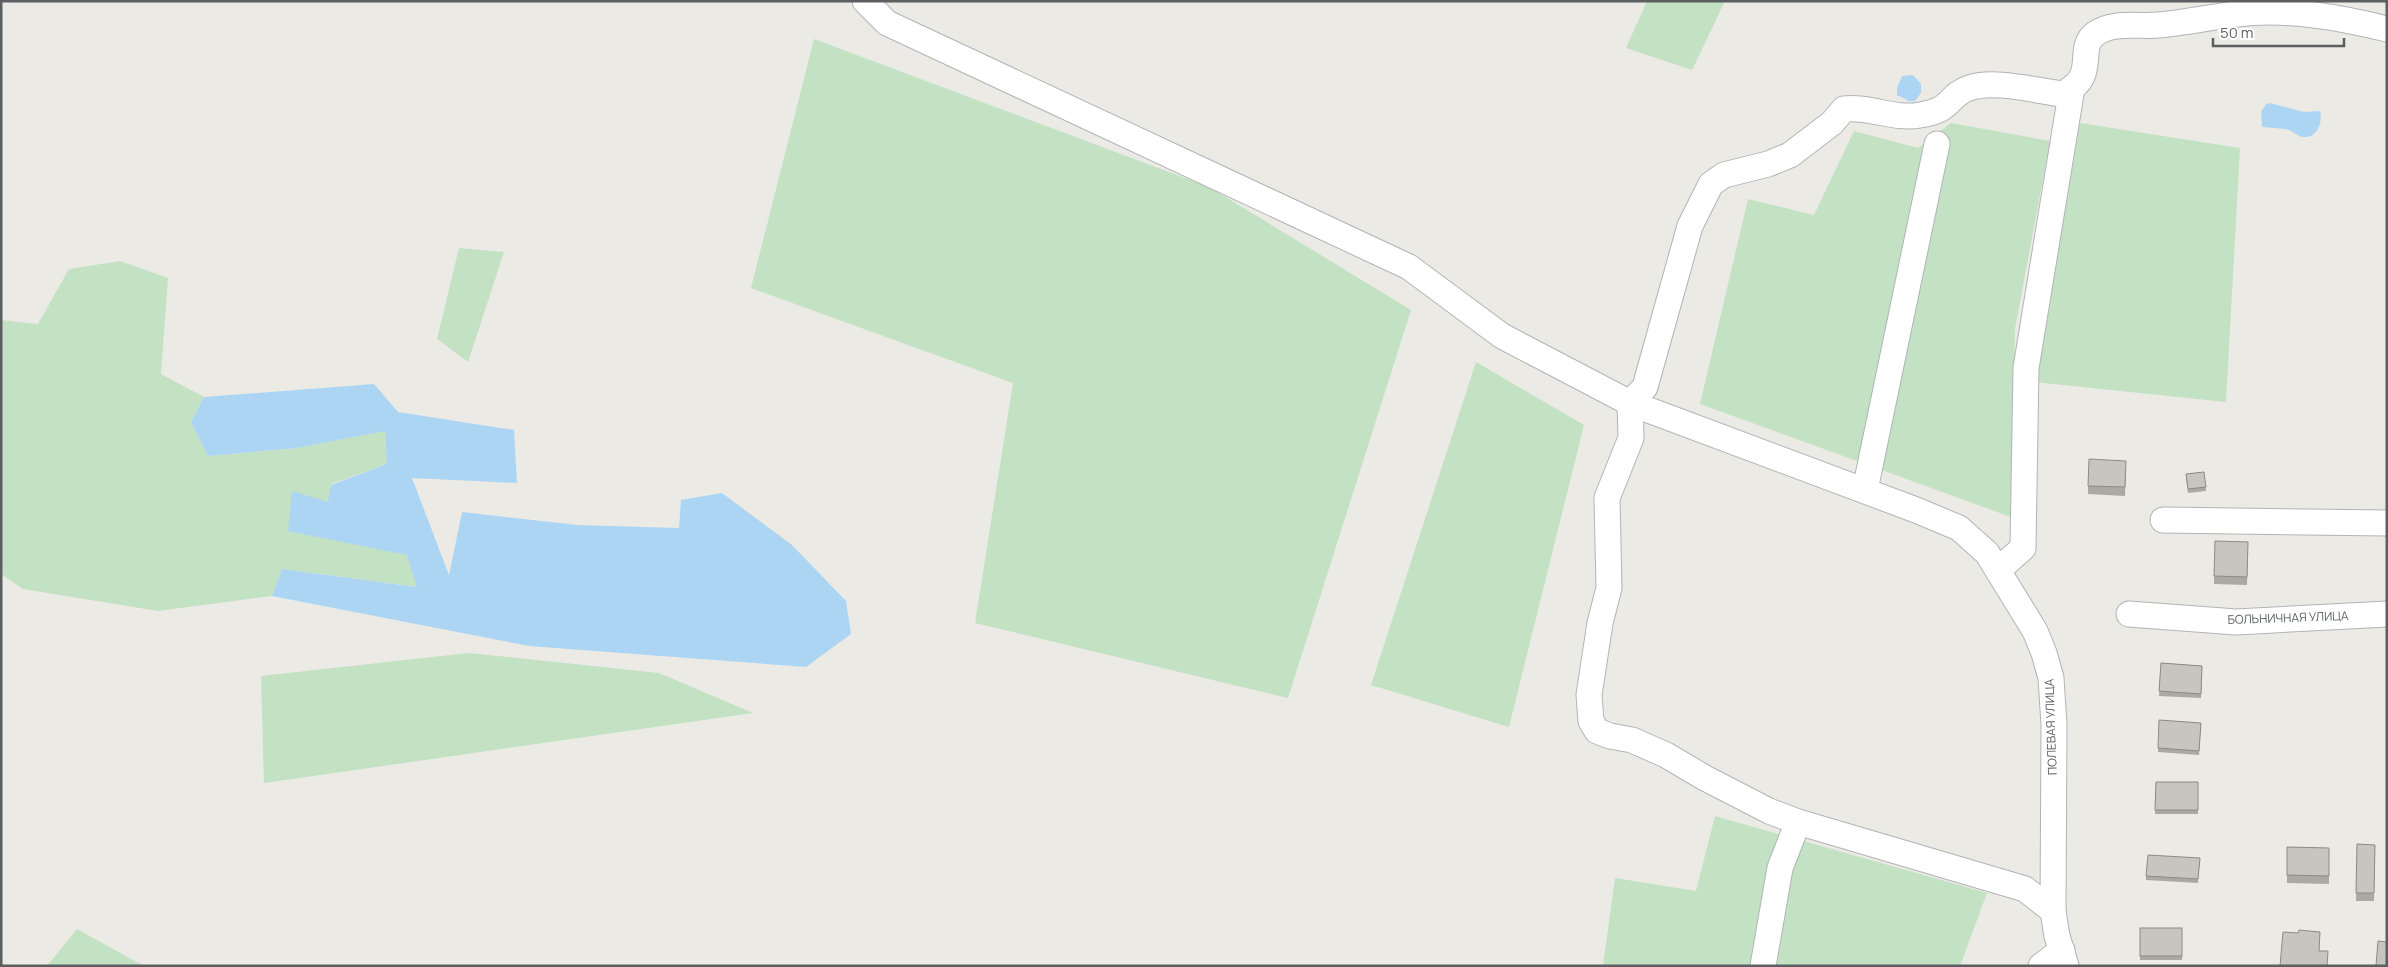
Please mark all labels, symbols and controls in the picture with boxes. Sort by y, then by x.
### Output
scale bar [2213,15,2344,47]
text: 50 m [2220,22,2254,43]
street label: БОЛЬНИЧНАЯ УЛИЦА [2227,607,2349,628]
street label: ПОЛЕВАЯ УЛИЦА [2040,678,2061,775]

